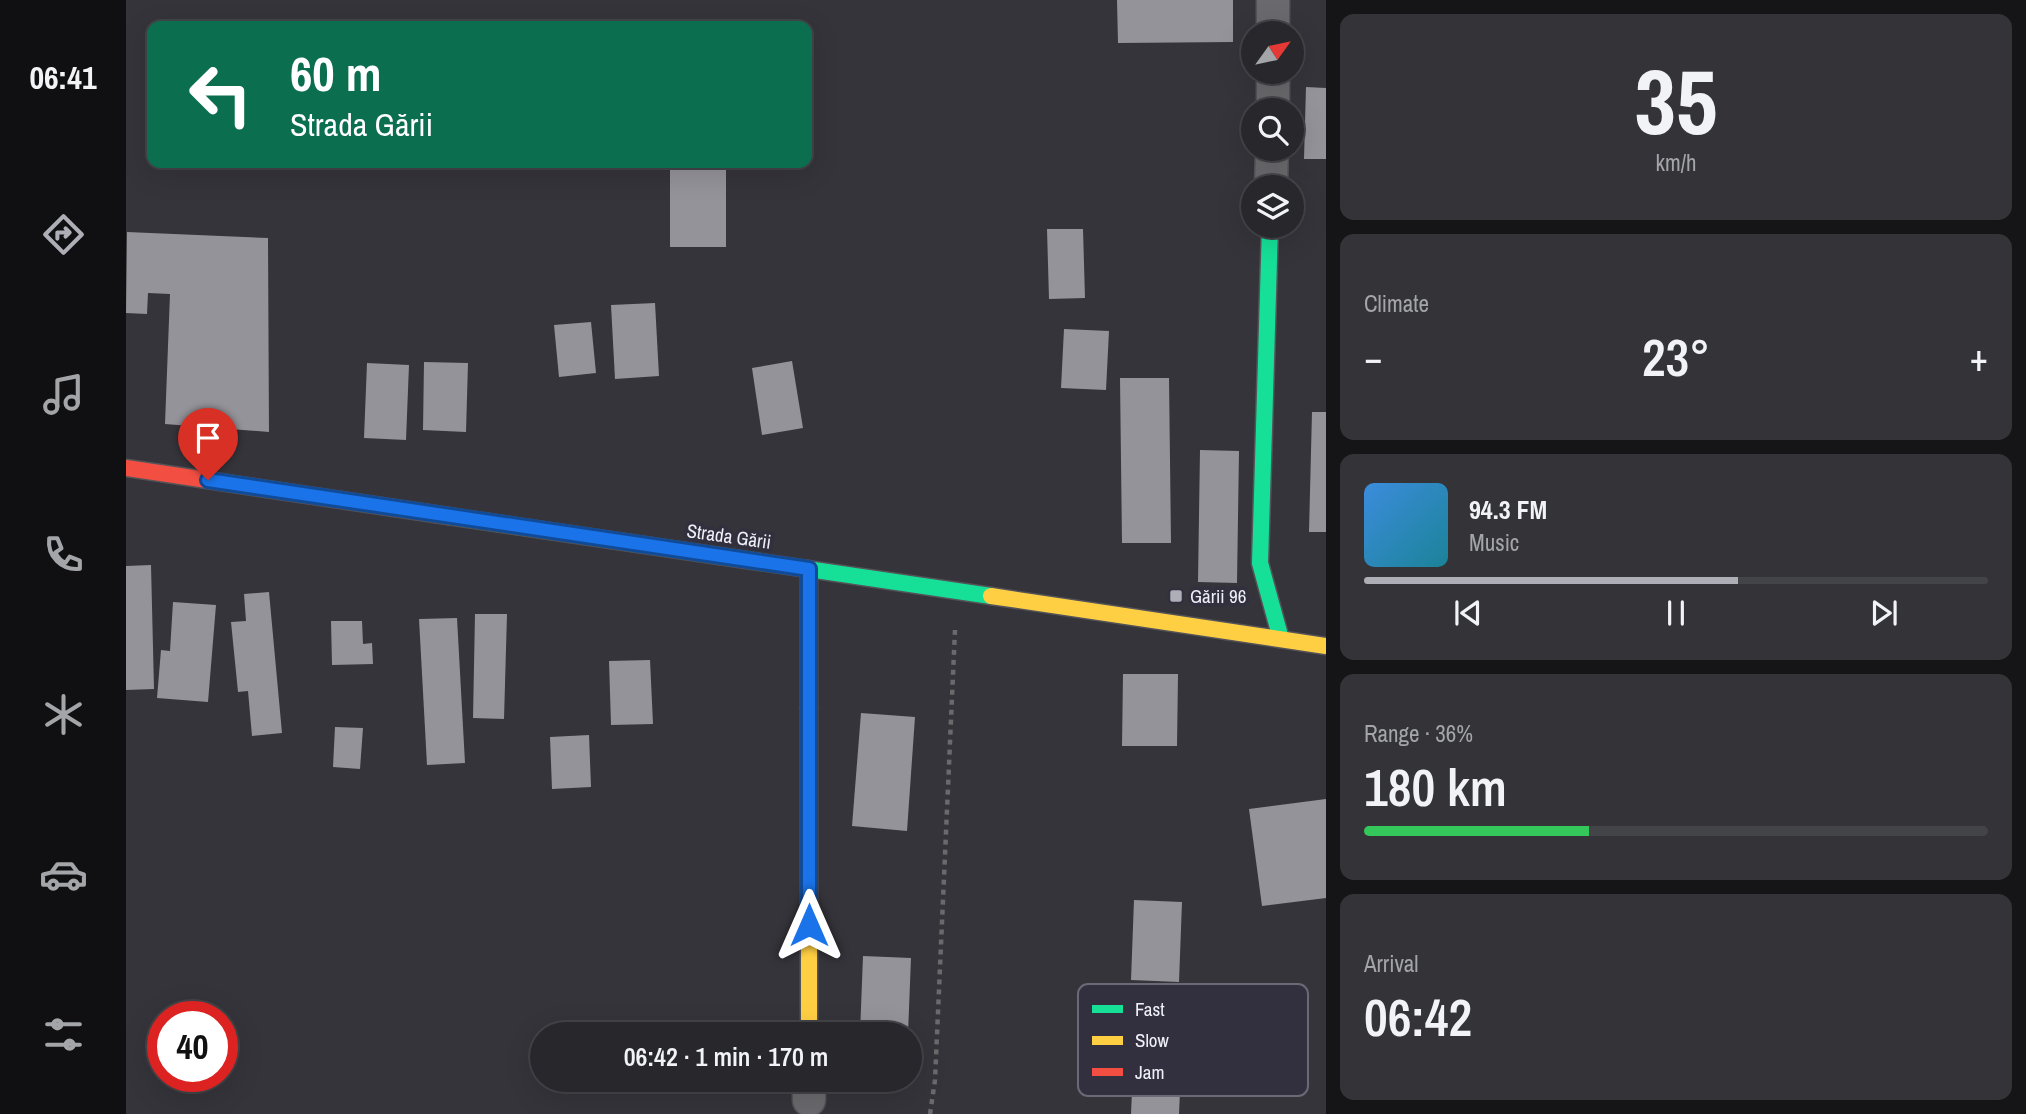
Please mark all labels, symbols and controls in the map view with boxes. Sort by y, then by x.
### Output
north arrow [1241,21,1304,84]
map controls [1241,21,1304,238]
text: 60 m [290,40,382,106]
text: 35 [1635,40,1718,162]
icon: left [175,49,266,140]
text: 06:41 [29,56,97,99]
button: search [1241,98,1304,161]
text: Strada Gării [290,103,433,146]
text: km/h [1656,147,1696,178]
button: layers [1241,175,1304,238]
icon: directions [39,210,88,259]
text: Climate [1364,288,1429,319]
text: 23° [1642,322,1710,392]
text: − [1364,332,1382,383]
text: + [1970,332,1988,383]
icon: music [39,370,88,419]
pin [178,408,238,480]
icon: arrive [189,419,227,457]
text: 94.3 FM [1469,492,1547,527]
street label: Strada Gării [685,517,773,555]
text: Music [1469,527,1519,558]
icon: phone [39,530,88,579]
place label: Gării 96 [1190,583,1246,609]
marker: Gării 96 [1168,588,1184,604]
icon: previous [1449,594,1487,632]
icon: pause [1657,594,1695,632]
icon: next [1865,594,1903,632]
icon: climate [39,690,88,739]
text: Range · 36% [1364,718,1473,749]
text: 180 km [1364,752,1507,822]
icon: car [39,850,88,899]
position arrow [772,888,846,962]
text: Arrival [1364,948,1419,979]
text: 06:42 [1364,982,1472,1052]
legend [1078,984,1308,1096]
text: Fast [1135,996,1165,1022]
speed limit sign: 40 [147,1001,238,1092]
icon: filters [39,1010,88,1059]
text: Slow [1135,1027,1170,1053]
text: 06:42 · 1 min · 170 m [624,1039,828,1074]
text: Jam [1135,1059,1164,1085]

